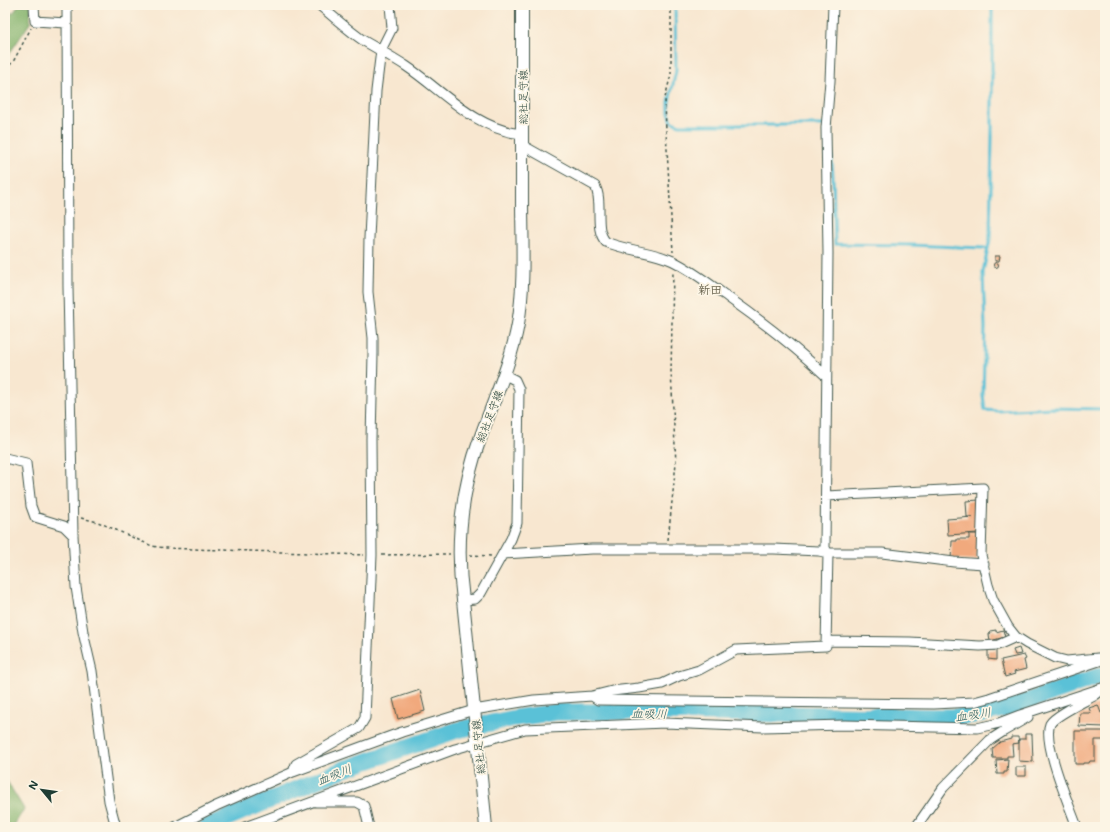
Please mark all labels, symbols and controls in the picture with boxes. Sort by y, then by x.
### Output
street label: 総社足守線 [515,70,530,125]
district label: 新田 [698,281,722,297]
street label: 総社足守線 [472,388,506,444]
water label: 血吸川 [954,704,992,724]
water label: 血吸川 [631,705,667,721]
street label: 総社足守線 [468,719,488,775]
water label: 血吸川 [314,760,354,788]
north arrow [22,770,62,810]
text: N [24,778,41,792]

